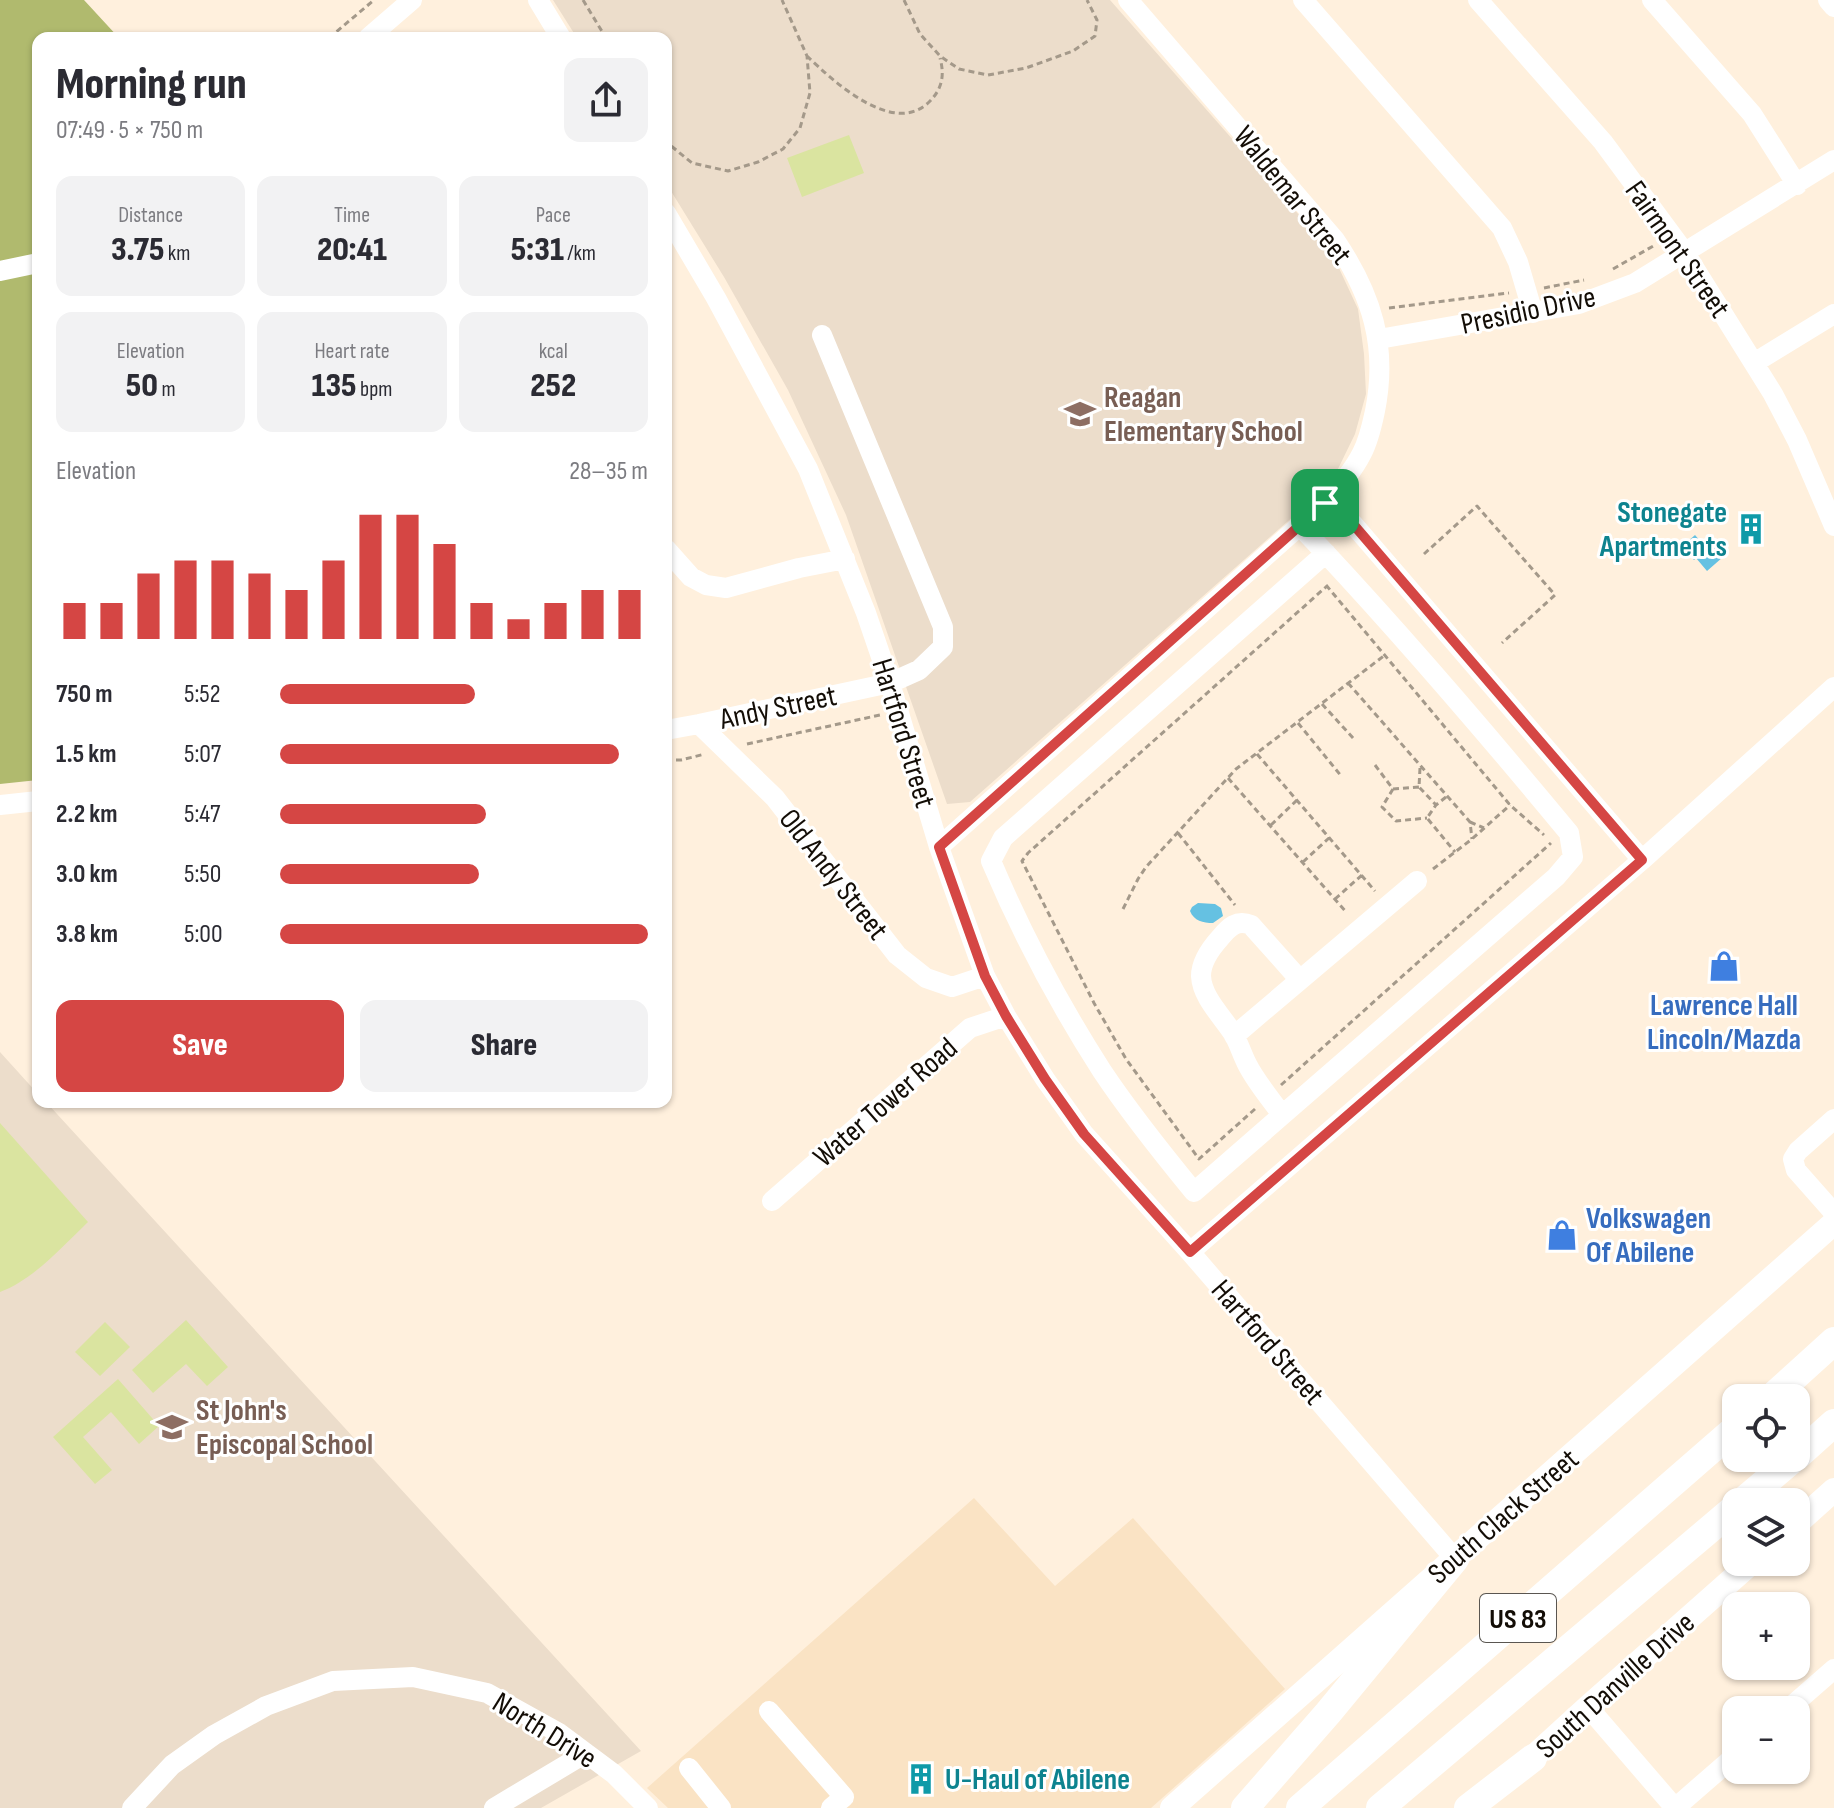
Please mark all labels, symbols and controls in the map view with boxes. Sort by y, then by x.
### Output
text: Morning run [56,58,247,111]
button: share [564,58,648,142]
text: 07:49 · 5 × 750 m [56,115,203,146]
street label: Waldemar Street [1225,119,1359,272]
street label: Fairmont Street [1617,174,1737,325]
text: Distance [118,202,183,229]
text: Time [334,202,370,229]
text: Pace [536,202,571,229]
text: 3.75 [111,229,164,270]
text: 20:41 [317,229,387,270]
text: 5:31 [511,229,564,270]
text: km [164,240,190,267]
text: /km [564,240,596,267]
street label: Presidio Drive [1458,279,1599,343]
text: Elevation [117,338,185,365]
text: Heart rate [314,338,390,365]
text: kcal [539,338,568,365]
text: 50 [126,365,158,406]
text: 135 [312,365,357,406]
text: 252 [530,365,576,406]
text: m [158,376,176,403]
text: bpm [357,376,392,403]
place label: Reagan Elementary School [1104,380,1303,450]
school or university icon: Reagan Elementary School [1063,397,1097,431]
text: Elevation [56,456,136,487]
text: 28–35 m [569,456,648,487]
pin [1291,469,1359,537]
icon: arrive [1303,481,1347,525]
place label: Stonegate Apartments [1599,495,1727,565]
building icon: Stonegate Apartments [1734,512,1768,546]
street label: Hartford Street [863,654,943,812]
street label: Andy Street [716,678,840,738]
text: 750 m [56,679,112,710]
text: 5:52 [184,679,220,710]
text: 1.5 km [56,739,116,770]
text: 5:07 [184,739,221,770]
text: 2.2 km [56,799,118,830]
text: 5:47 [184,799,220,830]
street label: Old Andy Street [771,802,895,947]
text: 3.0 km [56,859,118,890]
text: 5:50 [184,859,221,890]
text: 3.8 km [56,919,118,950]
text: 5:00 [184,919,223,950]
shop icon: Lawrence Hall Lincoln/Mazda [1707,949,1741,983]
place label: Lawrence Hall Lincoln/Mazda [1647,988,1801,1058]
button: Save [56,1000,344,1092]
button: Share [360,1000,648,1092]
street label: Water Tower Road [806,1030,965,1175]
place label: Volkswagen Of Abilene [1586,1201,1711,1271]
shop icon: Volkswagen Of Abilene [1545,1218,1579,1252]
street label: Hartford Street [1203,1273,1331,1413]
map controls [1722,1384,1810,1784]
button: locate [1722,1384,1810,1472]
place label: St John's Episcopal School [196,1393,373,1463]
school or university icon: St John's Episcopal School [155,1410,189,1444]
street label: South Clack Street [1421,1442,1586,1592]
button: layers [1722,1488,1810,1576]
button: + [1722,1592,1810,1680]
road number: US 83 [1480,1594,1556,1642]
street label: South Danville Drive [1529,1605,1702,1766]
street label: North Drive [486,1685,603,1777]
button: − [1722,1696,1810,1784]
building icon: U-Haul of Abilene [904,1762,938,1796]
place label: U-Haul of Abilene [945,1762,1130,1798]

